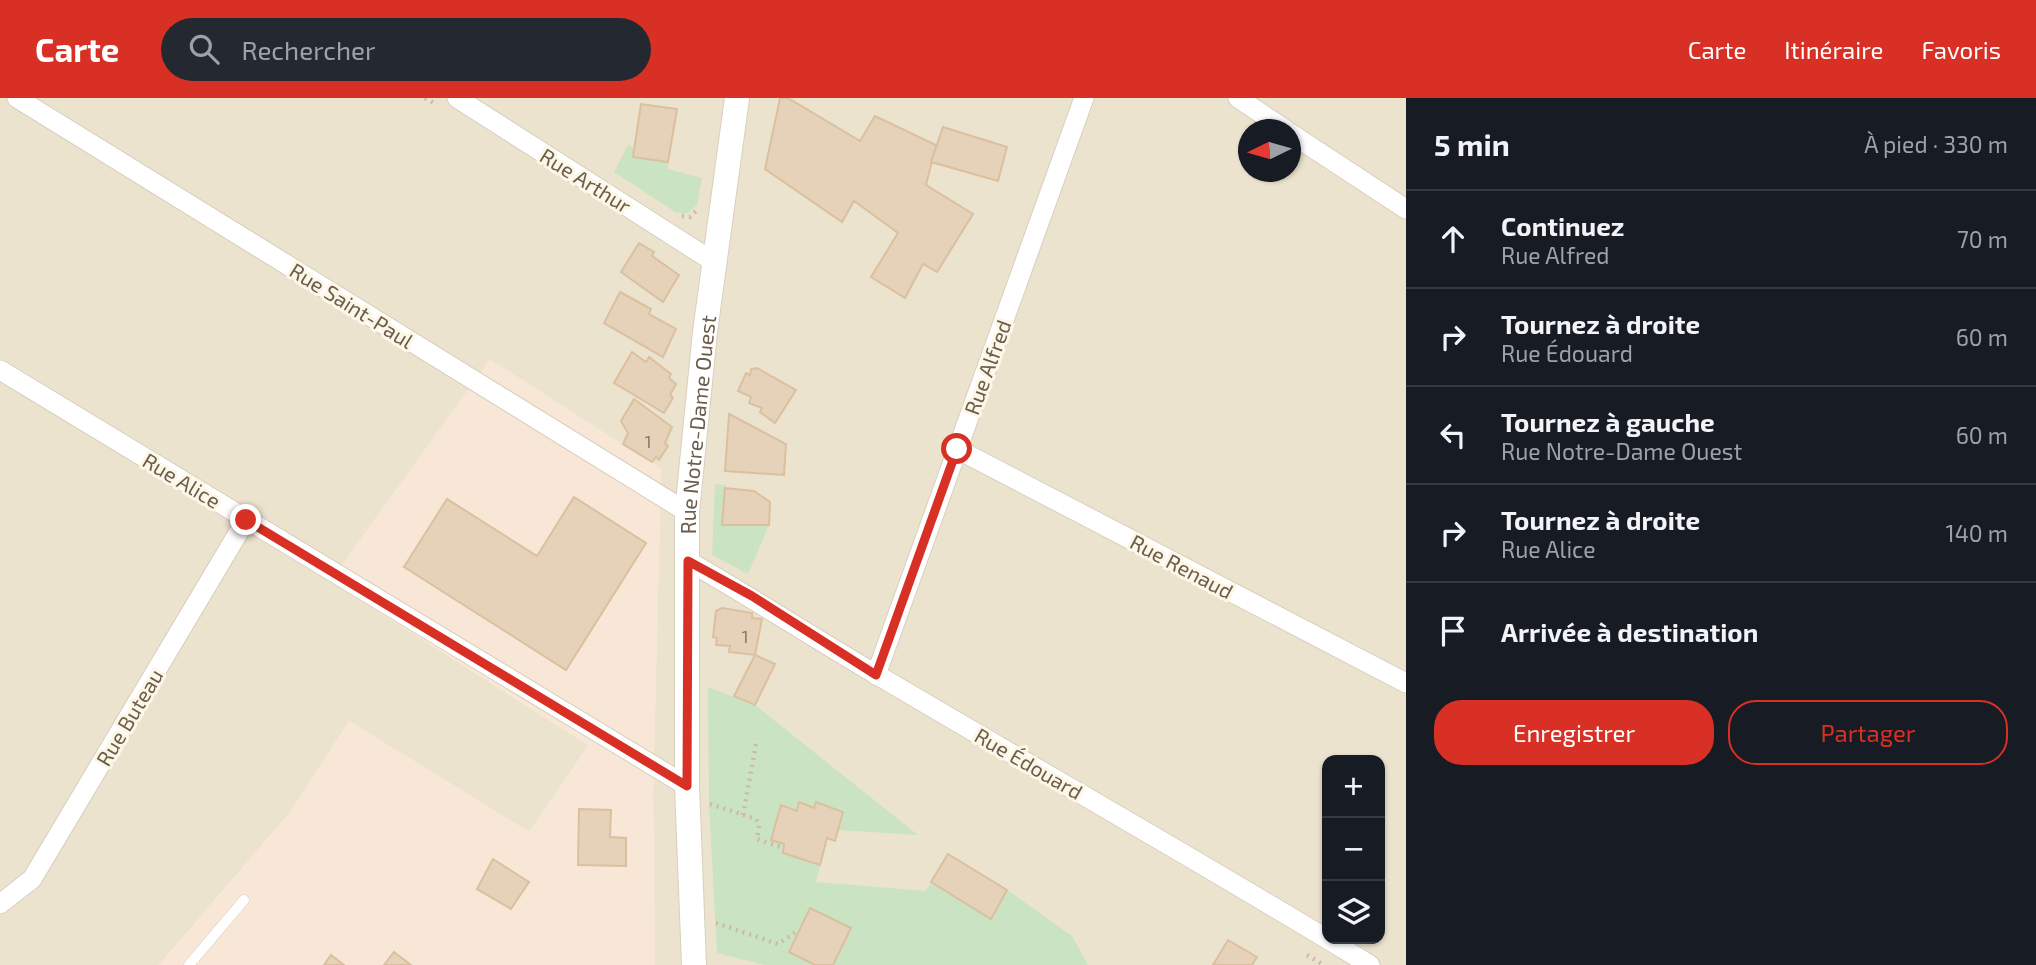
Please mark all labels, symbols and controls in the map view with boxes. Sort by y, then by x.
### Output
search box [161,18,651,81]
text: Carte [35,29,119,69]
icon: search [185,30,223,68]
text: Rechercher [241,34,375,65]
text: Carte [1688,35,1746,64]
text: Itinéraire [1784,35,1883,64]
text: Favoris [1921,35,2001,64]
north arrow [1238,119,1301,182]
text: 5 min [1434,126,1510,162]
text: À pied · 330 m [1864,130,2008,158]
street label: Rue Arthur [536,142,637,218]
text: Continuez [1501,210,1624,241]
icon: ahead [1434,220,1472,258]
text: 70 m [1957,225,2008,253]
text: Rue Alfred [1501,241,1610,269]
street label: Rue Saint-Paul [286,257,419,353]
text: Tournez à droite [1501,308,1700,339]
street label: Rue Notre-Dame Ouest [675,313,720,534]
street label: Rue Alfred [958,316,1016,418]
icon: right [1434,318,1472,356]
text: 60 m [1956,323,2008,351]
text: Rue Édouard [1501,339,1633,367]
text: Tournez à gauche [1501,406,1715,437]
icon: left [1434,416,1472,454]
text: 60 m [1956,421,2008,449]
house number: 1 [644,430,652,452]
route start [941,433,972,464]
text: Rue Notre-Dame Ouest [1501,437,1742,465]
street label: Rue Alice [139,447,225,513]
route end [230,504,261,535]
text: Tournez à droite [1501,504,1700,535]
icon: right [1434,514,1472,552]
text: 140 m [1946,519,2008,547]
street label: Rue Renaud [1126,528,1238,604]
text: Rue Alice [1501,535,1596,563]
icon: arrive [1434,612,1472,650]
text: Arrivée à destination [1501,616,1758,647]
house number: 1 [741,625,749,647]
street label: Rue Buteau [90,664,168,770]
button: Enregistrer [1434,700,1714,765]
button: Partager [1728,700,2008,765]
street label: Rue Édouard [971,722,1087,804]
map controls [1322,755,1385,944]
button: + [1322,755,1385,818]
button: − [1322,818,1385,881]
button: layers [1322,881,1385,944]

